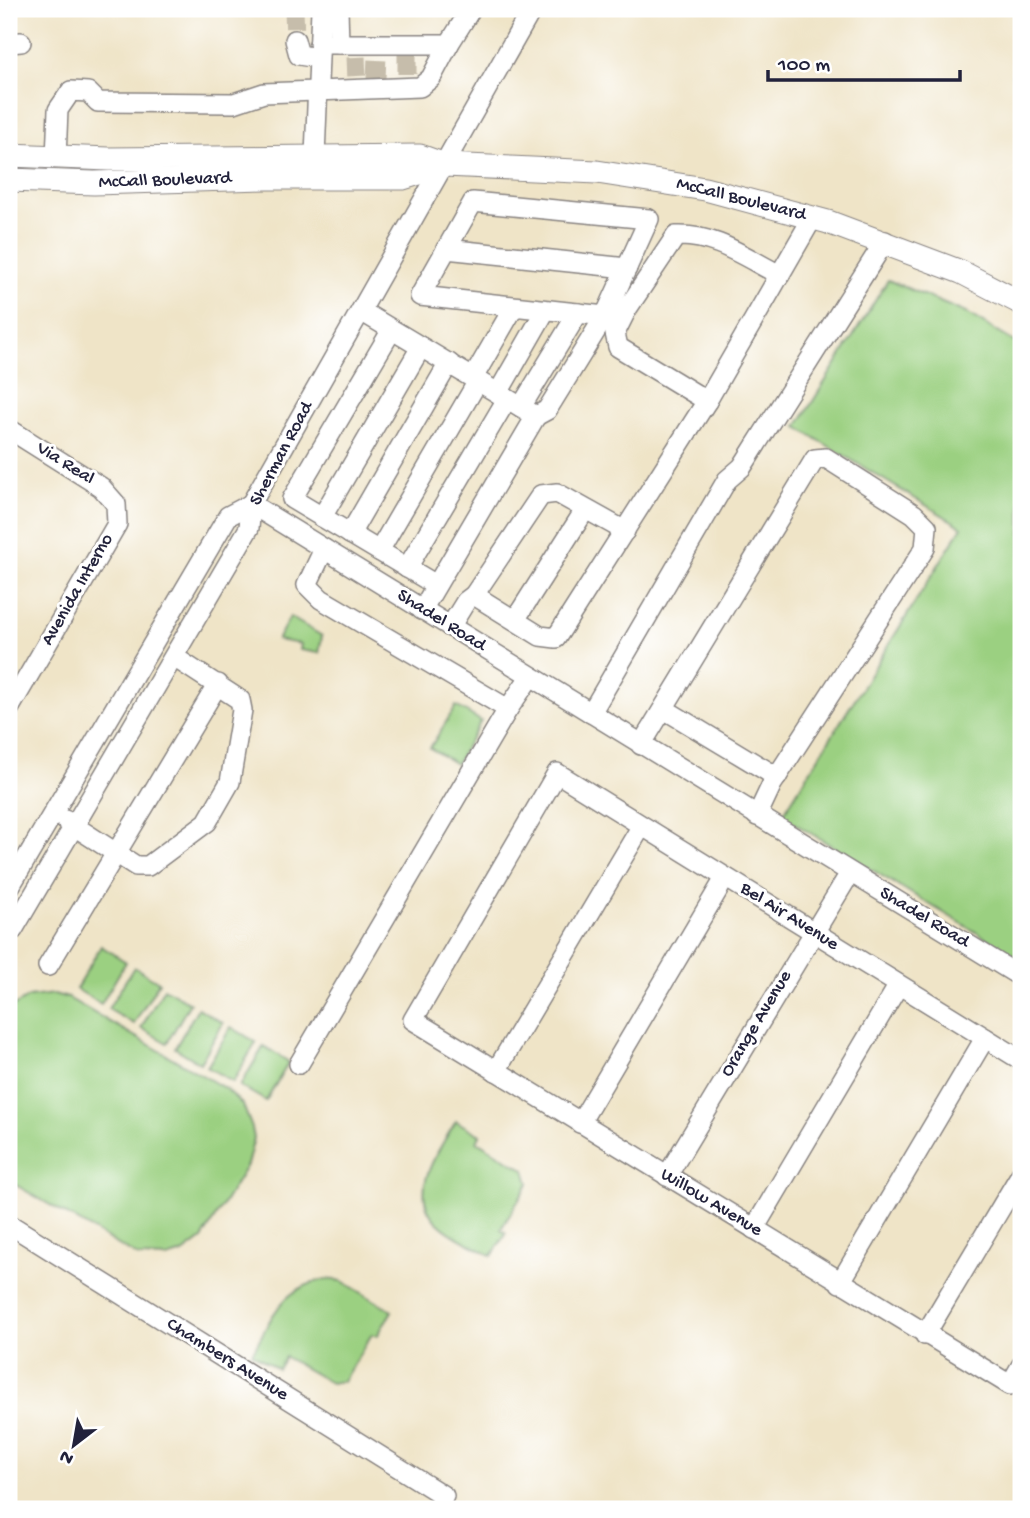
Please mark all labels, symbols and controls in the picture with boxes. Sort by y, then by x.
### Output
scale bar [768,38,960,82]
text: 100 m [777,54,830,79]
street label: McCall Boulevard [98,167,234,195]
street label: McCall Boulevard [674,173,810,228]
street label: Sherman Road [245,396,320,510]
street label: Via Real [31,437,98,491]
street label: Avenida Interno [37,530,119,650]
street label: Shadel Road [392,585,491,658]
street label: Bel Air Avenue [735,877,843,956]
street label: Shadel Road [875,882,975,955]
street label: Orange Avenue [716,966,798,1081]
street label: Willow Avenue [656,1164,766,1243]
street label: Chambers Avenue [162,1313,293,1407]
north arrow [38,1410,108,1480]
text: N [56,1444,78,1470]

